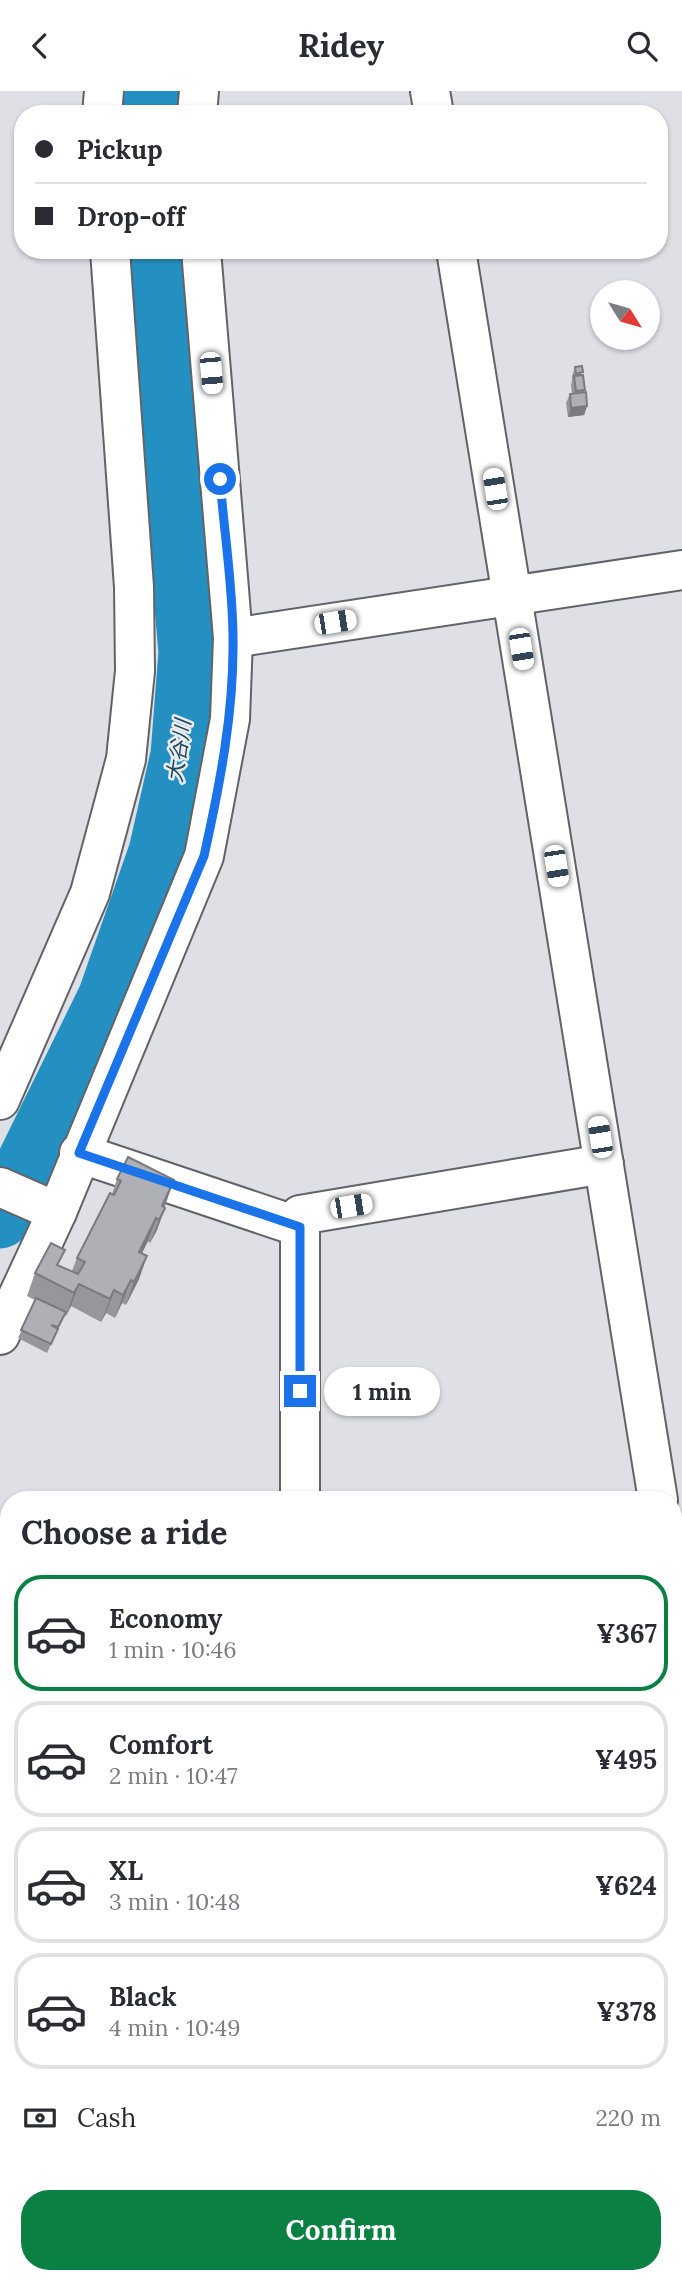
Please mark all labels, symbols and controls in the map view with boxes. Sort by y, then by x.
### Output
text: Ridey [298,25,384,66]
icon: back [21,27,59,65]
icon: search [623,27,661,65]
text: Pickup [77,133,163,166]
text: Drop-off [77,200,185,233]
north arrow [590,280,660,350]
map controls [590,280,660,350]
car [199,351,224,395]
route start [204,463,236,495]
car [482,467,509,511]
car [313,608,358,636]
car [508,627,535,671]
water label: 大谷川 [161,716,197,784]
car [543,844,570,888]
car [587,1115,614,1159]
car [329,1192,374,1220]
callout: 1 min [324,1367,440,1415]
route end [284,1375,316,1407]
text: 1 min [353,1377,411,1406]
text: Choose a ride [21,1512,228,1553]
icon: car [25,1602,88,1665]
text: Economy [109,1602,222,1635]
text: ¥367 [597,1617,657,1650]
text: 1 min · 10:46 [109,1635,236,1664]
icon: car [25,1728,88,1791]
text: Comfort [109,1728,213,1761]
text: ¥495 [595,1743,657,1776]
text: 2 min · 10:47 [109,1761,238,1790]
icon: car [25,1854,88,1917]
text: XL [109,1854,143,1887]
text: ¥624 [595,1869,657,1902]
text: 3 min · 10:48 [109,1887,241,1916]
icon: car [25,1980,88,2043]
text: Black [109,1980,177,2013]
text: ¥378 [597,1995,657,2028]
text: 4 min · 10:49 [109,2013,241,2042]
icon: cash [21,2099,59,2137]
text: Cash [77,2101,136,2134]
text: 220 m [595,2103,661,2132]
button: Confirm [21,2190,661,2270]

